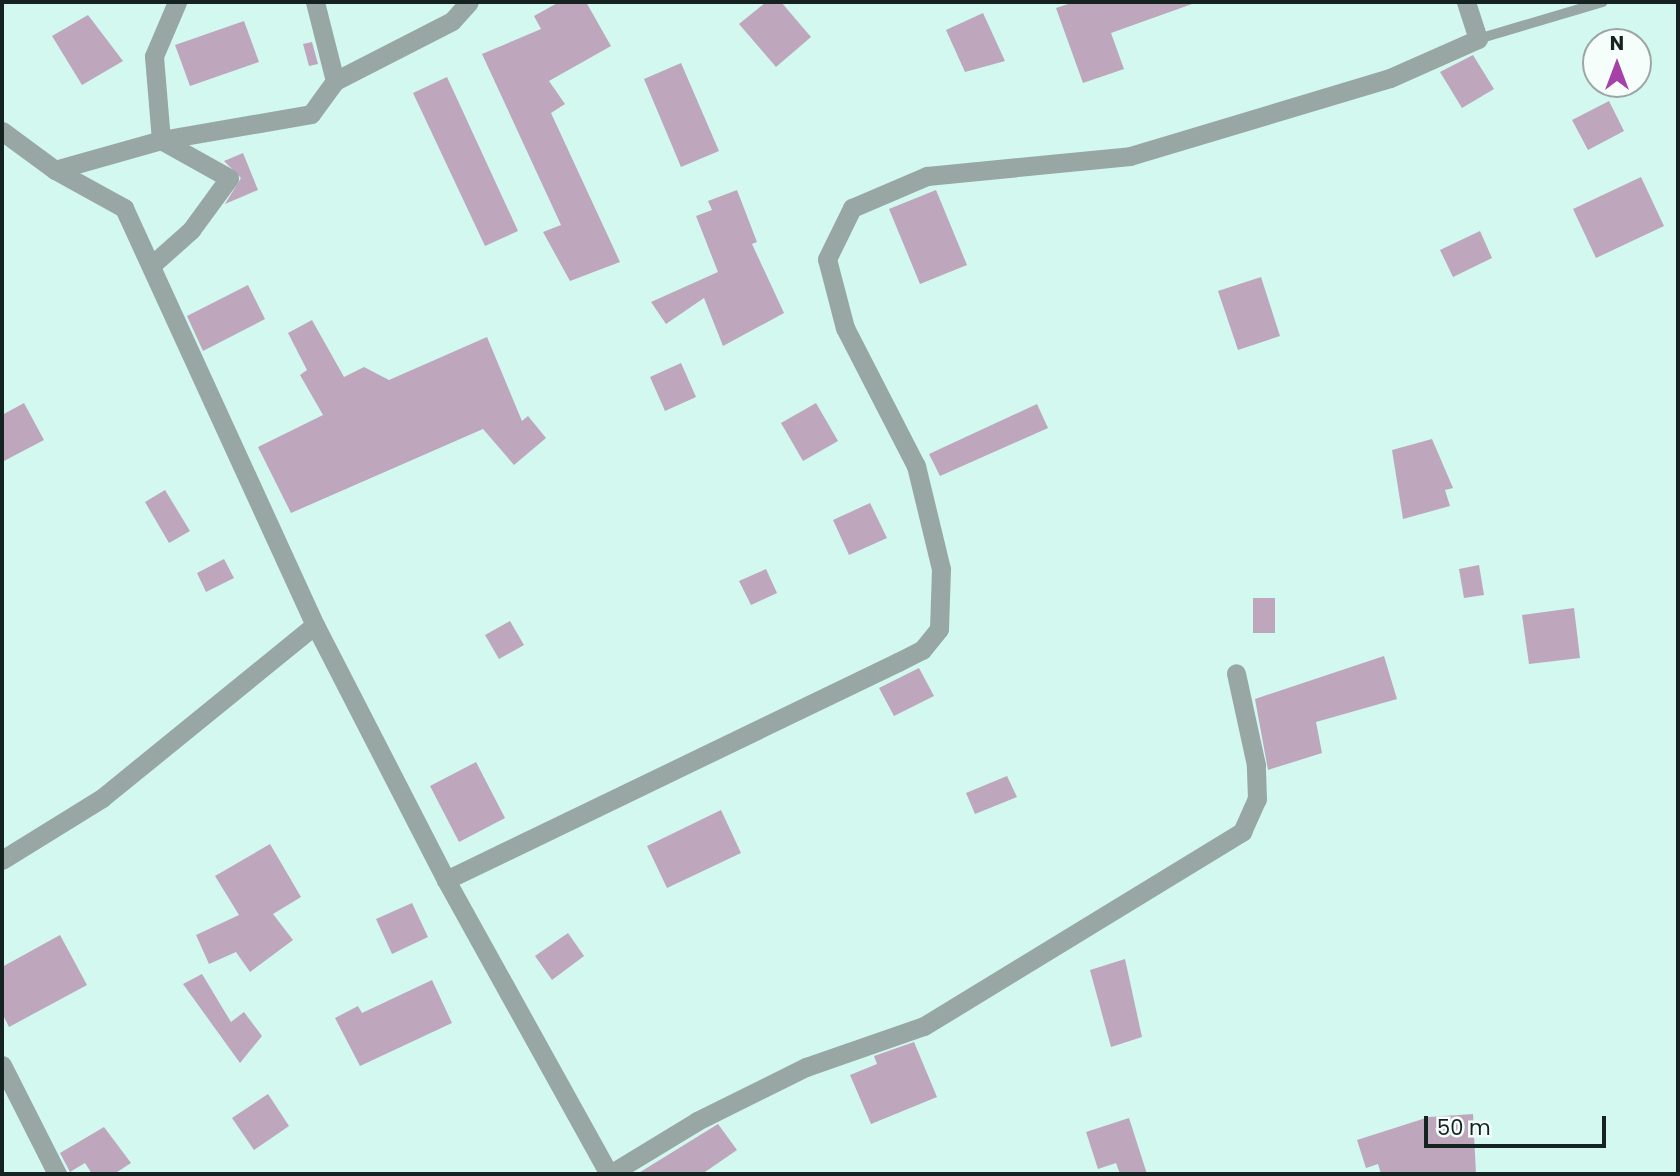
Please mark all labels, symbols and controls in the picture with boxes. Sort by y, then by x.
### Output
north arrow [1582,28,1652,98]
text: N [1610,30,1624,57]
scale bar [1428,1102,1610,1146]
text: 50 m [1437,1113,1491,1142]

